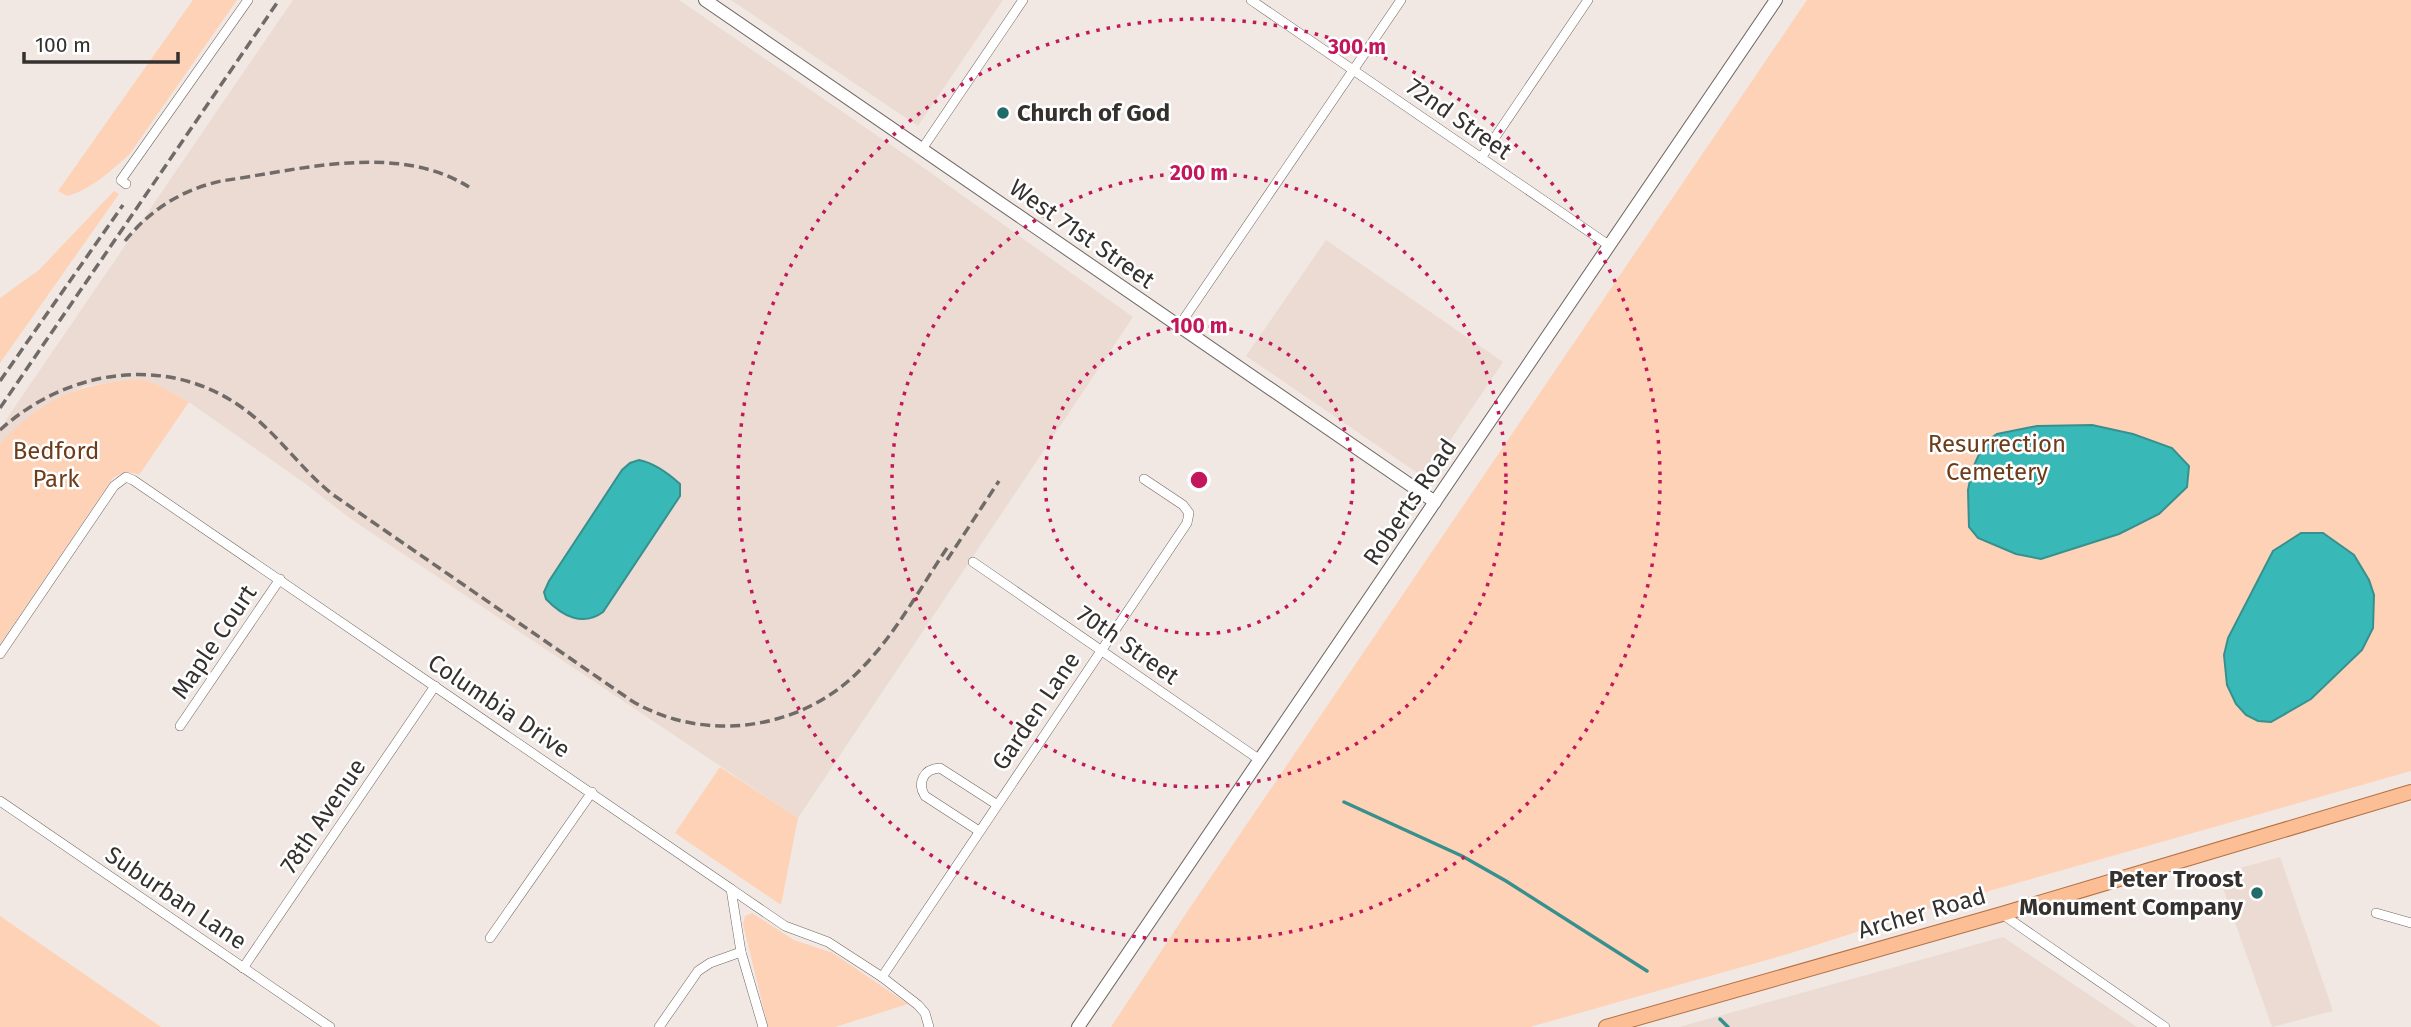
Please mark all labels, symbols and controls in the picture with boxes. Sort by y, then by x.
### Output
scale bar [24,21,178,65]
text: 100 m [35,32,91,58]
text: 300 m [1327,34,1386,60]
street label: 72nd Street [1401,73,1517,166]
place label: Church of God [1017,99,1170,127]
marker: Church of God [995,105,1011,121]
text: 200 m [1170,160,1228,186]
street label: West 71st Street [1004,174,1160,295]
text: 100 m [1170,313,1228,339]
park label: Resurrection Cemetery [1928,430,2066,486]
street label: Roberts Road [1357,434,1463,570]
park label: Bedford Park [13,437,99,493]
centre of rings [1187,468,1211,492]
street label: Maple Court [166,580,262,704]
street label: 70th Street [1072,600,1185,690]
street label: Garden Lane [986,647,1086,775]
street label: Columbia Drive [423,648,575,764]
street label: 78th Avenue [274,753,372,879]
street label: Suburban Lane [100,841,252,955]
place label: Peter Troost Monument Company [2019,865,2244,921]
street label: Archer Road [1855,881,1989,945]
marker: Peter Troost Monument Company [2249,885,2265,901]

